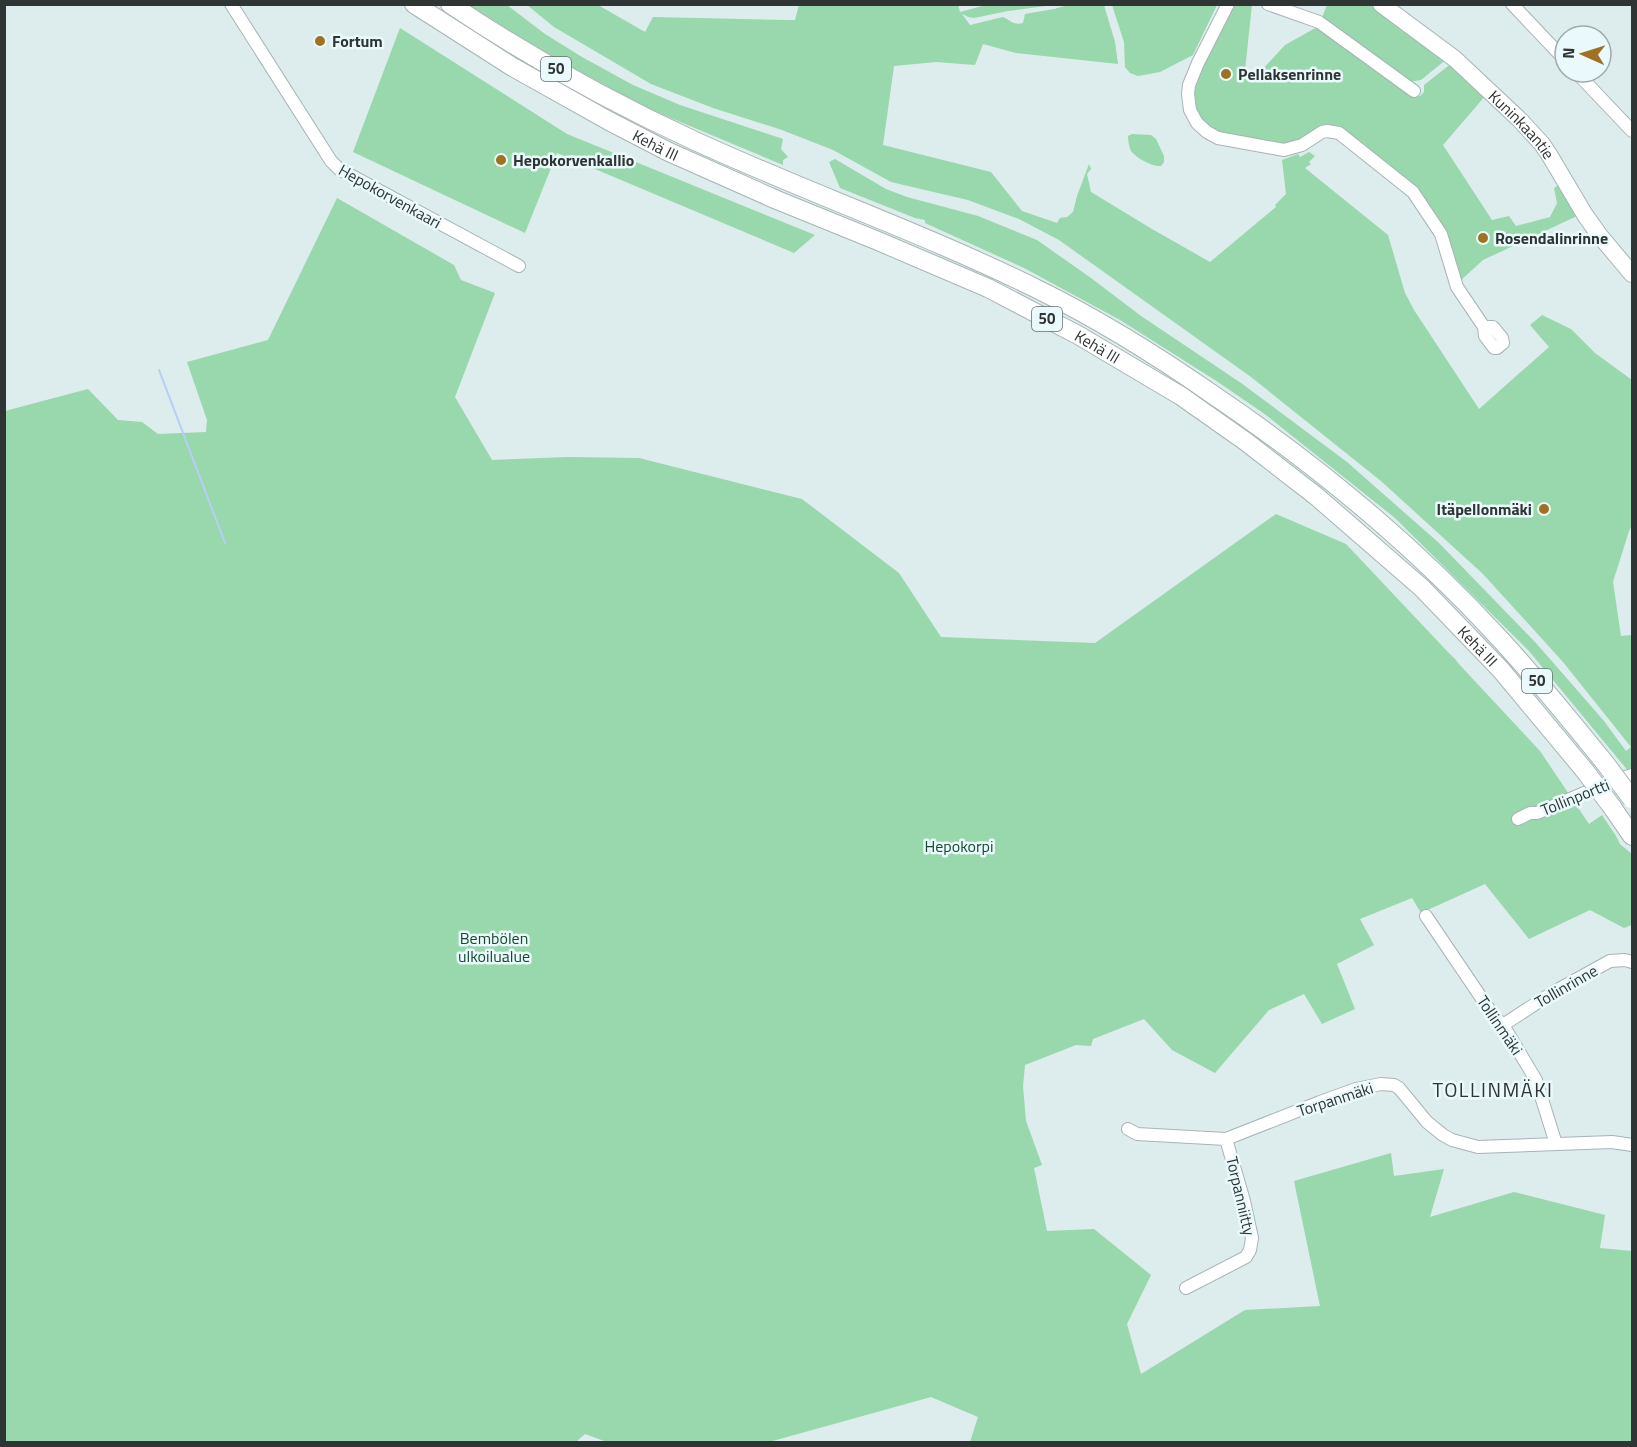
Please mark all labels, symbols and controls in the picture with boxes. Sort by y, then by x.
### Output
north arrow [1553,24,1613,84]
place label: Fortum [332,29,383,53]
marker: Fortum [313,34,327,48]
text: N [1556,47,1580,59]
road number: 50 [541,57,571,81]
place label: Pellaksenrinne [1238,62,1341,86]
marker: Pellaksenrinne [1219,67,1233,81]
street label: Kuninkaantie [1483,84,1561,164]
street label: Kehä III [628,123,682,167]
place label: Hepokorvenkallio [513,148,634,172]
marker: Hepokorvenkallio [494,153,508,167]
street label: Hepokorvenkaari [334,158,446,234]
place label: Rosendalinrinne [1495,226,1608,250]
marker: Rosendalinrinne [1476,231,1490,245]
road number: 50 [1032,307,1062,331]
street label: Kehä III [1070,324,1125,369]
place label: Itäpellonmäki [1437,497,1532,521]
marker: Itäpellonmäki [1537,502,1551,516]
street label: Kehä III [1452,620,1503,672]
road number: 50 [1522,669,1552,693]
street label: Tollinportti [1537,772,1613,822]
park label: Hepokorpi [924,834,994,858]
park label: Bembölen ulkoilualue [458,926,530,968]
street label: Tollinrinne [1530,958,1602,1014]
street label: Tollinmäki [1471,990,1529,1060]
district label: TOLLINMÄKI [1433,1074,1553,1105]
street label: Torpanmäki [1294,1075,1376,1123]
street label: Torpanniitty [1220,1154,1262,1238]

